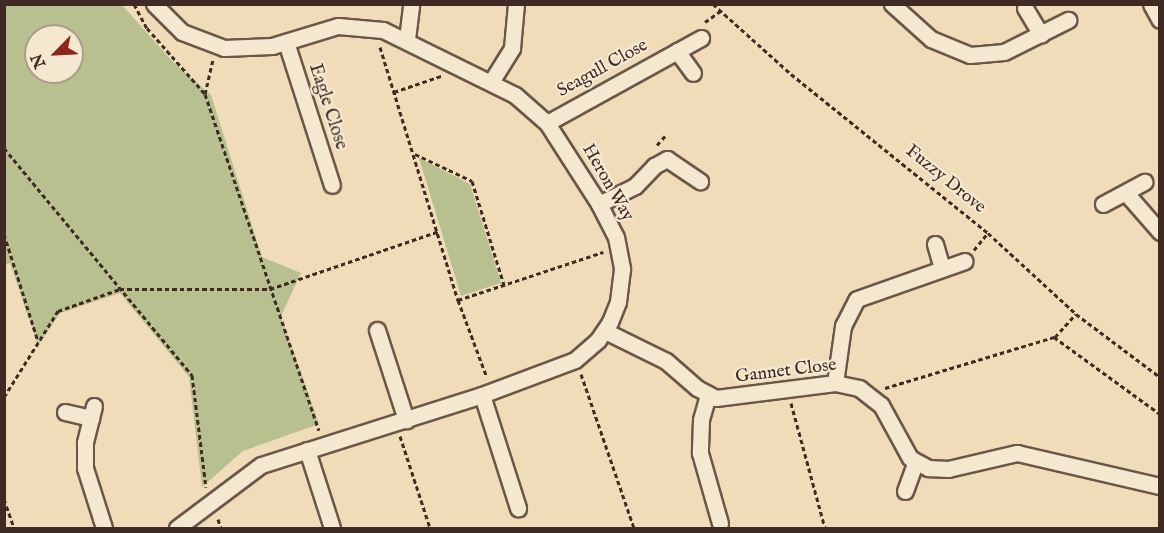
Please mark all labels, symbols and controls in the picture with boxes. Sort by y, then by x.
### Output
north arrow [24,24,84,84]
street label: Seagull Close [554,35,652,103]
text: N [27,50,51,71]
street label: Eagle Close [303,61,351,153]
street label: Heron Way [576,140,638,226]
street label: Fuzzy Drove [901,141,989,219]
street label: Gannet Close [734,355,838,389]

